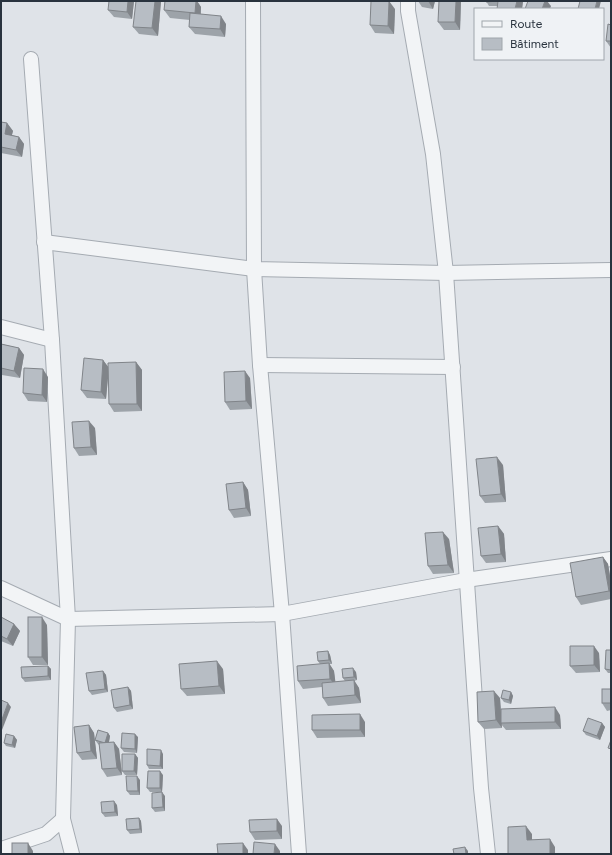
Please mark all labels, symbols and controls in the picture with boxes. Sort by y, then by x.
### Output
legend [474,8,604,60]
text: Route [510,17,543,31]
text: Bâtiment [510,37,559,51]

